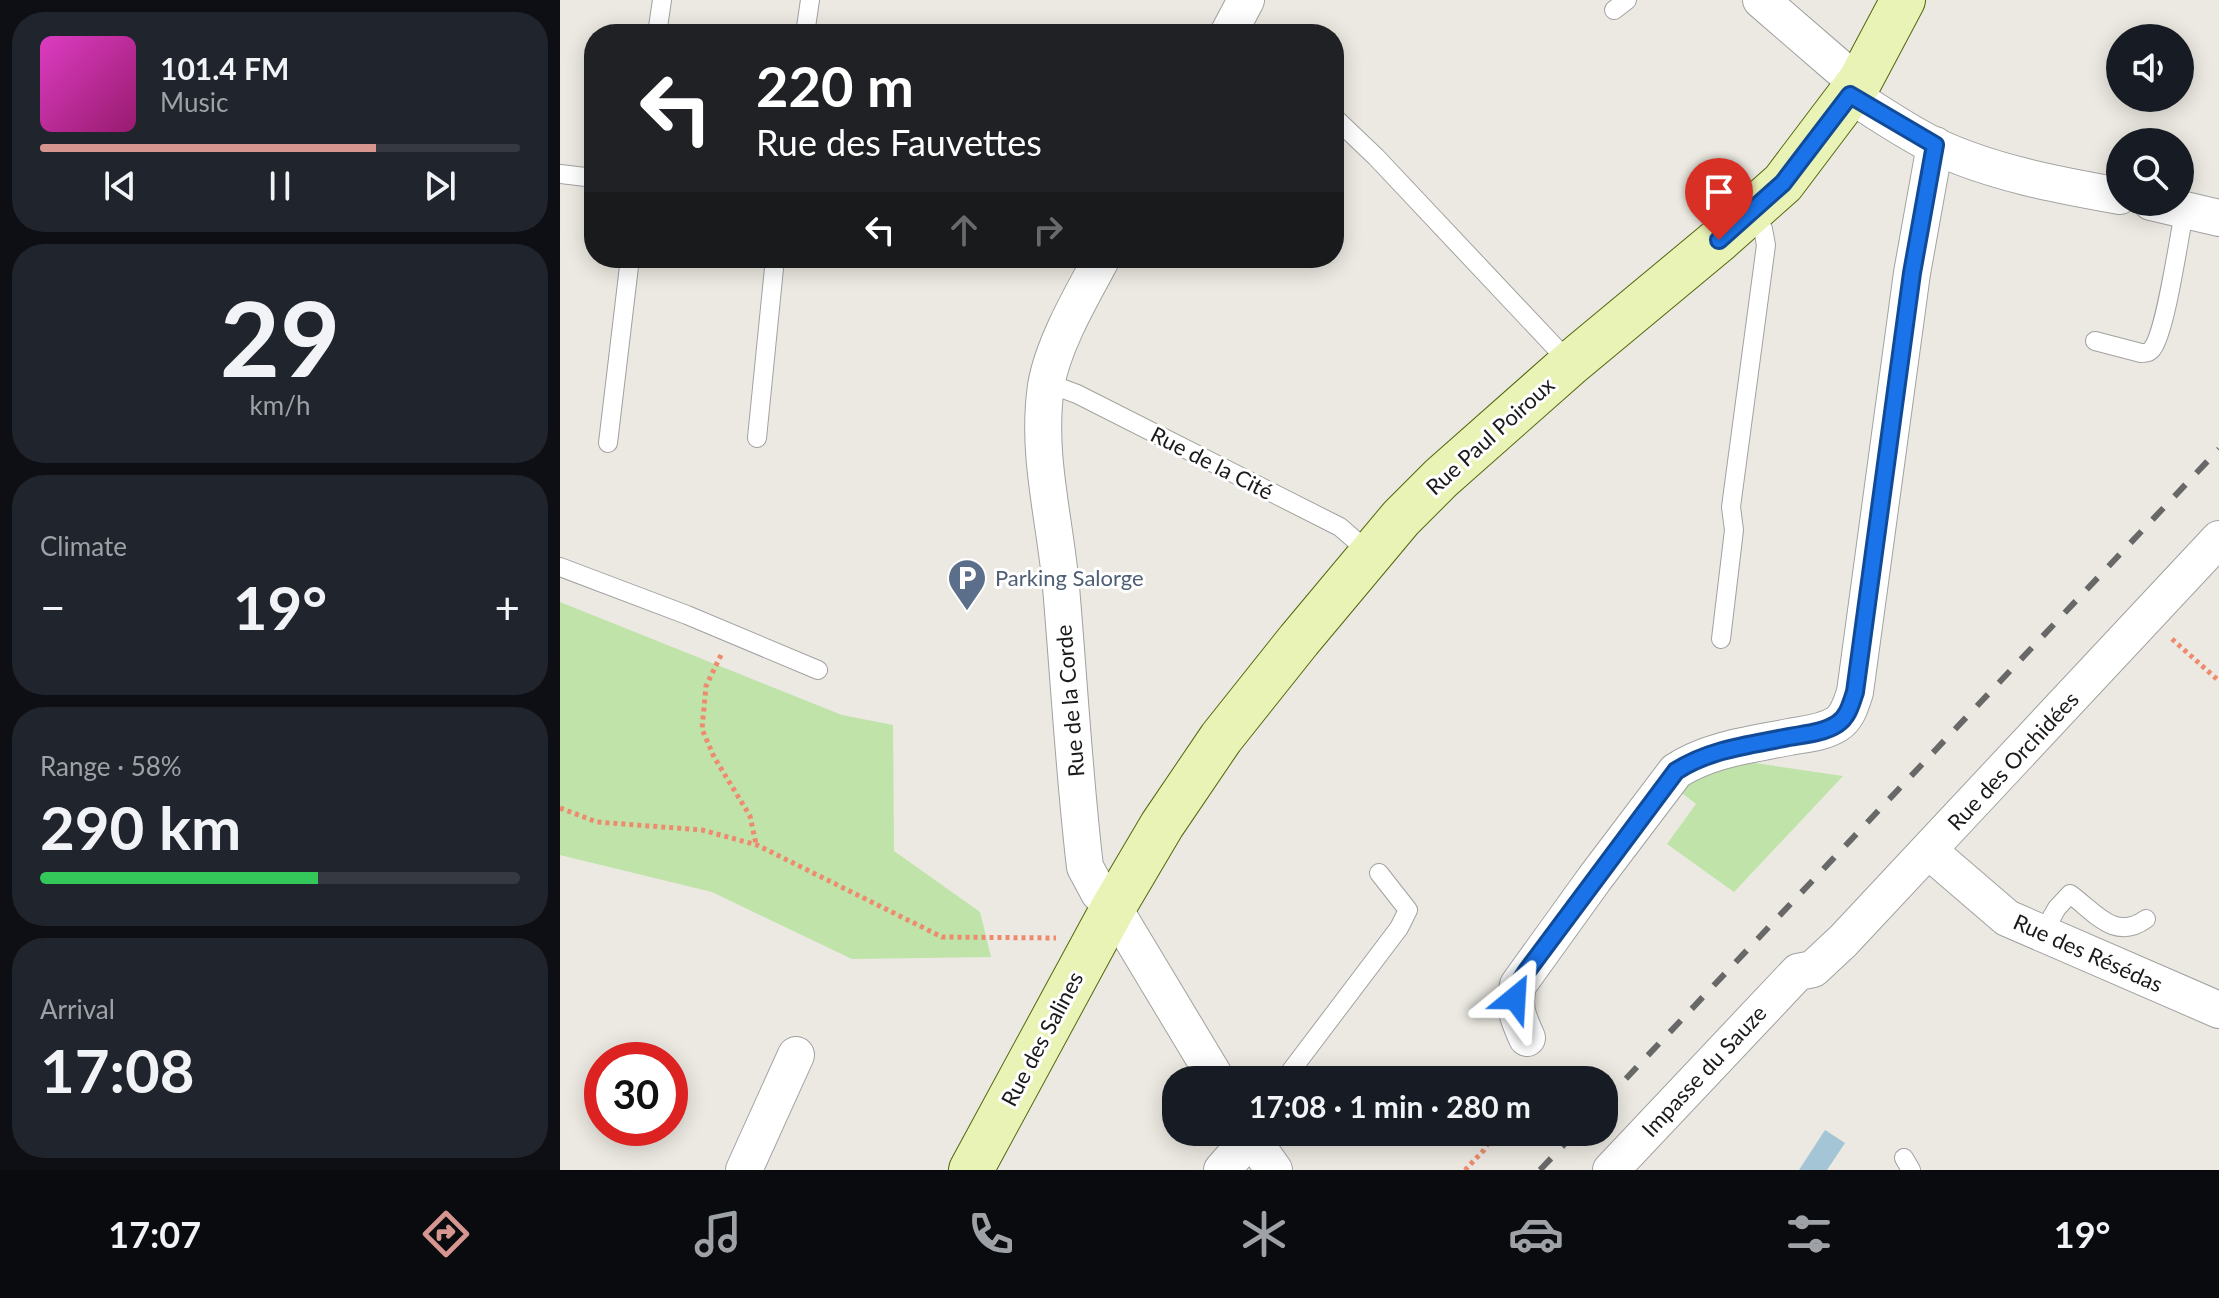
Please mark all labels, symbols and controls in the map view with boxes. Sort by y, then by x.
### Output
map controls [2106,24,2194,216]
button: sound [2106,24,2194,112]
text: 101.4 FM [160,50,289,86]
text: 220 m [756,52,914,119]
icon: left [624,56,728,160]
text: Music [160,86,228,118]
text: Rue des Fauvettes [756,120,1042,164]
button: search [2106,128,2194,216]
pin [1685,158,1753,240]
icon: previous [98,164,142,208]
icon: pause [258,164,302,208]
icon: next [418,164,462,208]
icon: arrive [1697,170,1741,214]
icon: left [858,208,902,252]
icon: ahead [942,208,986,252]
icon: right [1026,208,1070,252]
text: 29 [220,274,340,399]
street label: Rue Paul Poiroux [1420,371,1559,500]
text: km/h [250,389,310,421]
street label: Rue de la Cité [1147,420,1278,505]
text: Climate [40,530,127,562]
parking icon: Parking Salorge [946,557,988,612]
place label: Parking Salorge [995,564,1144,591]
text: 19° [233,571,327,643]
text: − [40,581,66,633]
text: + [494,581,520,633]
street label: Rue de la Corde [1049,624,1090,778]
street label: Rue des Orchidées [1941,686,2084,836]
text: Range · 58% [40,750,182,782]
text: 290 km [40,791,241,863]
street label: Rue des Résédas [2009,908,2167,998]
position arrow [1473,956,1557,1040]
street label: Rue des Salines [995,967,1088,1111]
text: Arrival [40,993,115,1025]
street label: Impasse du Sauze [1636,999,1772,1142]
text: 17:08 [40,1034,195,1106]
speed limit sign: 30 [584,1042,688,1146]
text: 17:08 · 1 min · 280 m [1249,1088,1531,1124]
icon: directions [418,1206,474,1262]
icon: music [690,1206,746,1262]
icon: phone [963,1206,1019,1262]
icon: climate [1236,1206,1292,1262]
icon: car [1508,1206,1564,1262]
icon: filters [1781,1206,1837,1262]
text: 17:07 [108,1212,201,1256]
text: 19° [2054,1212,2111,1256]

